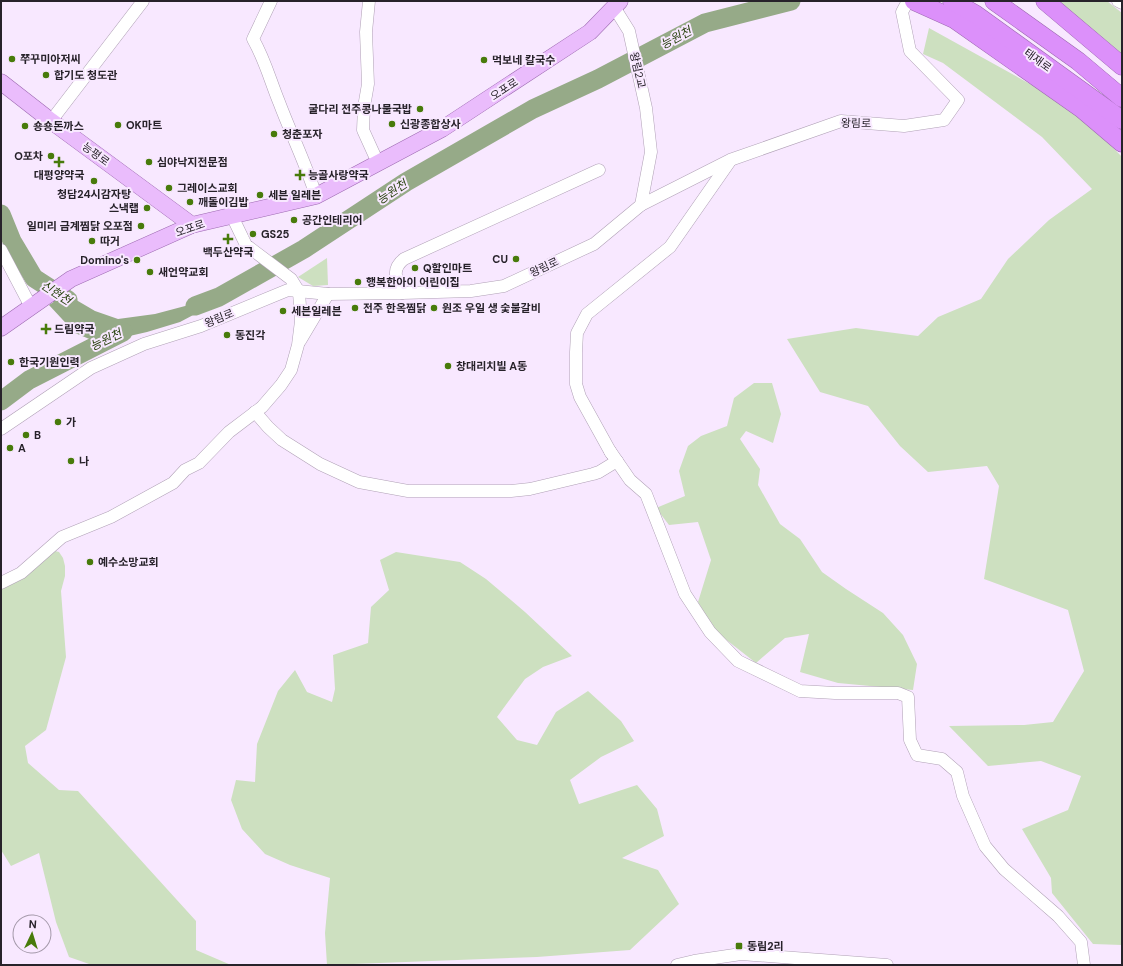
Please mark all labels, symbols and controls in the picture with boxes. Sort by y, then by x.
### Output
water label: 능원천 [658,22,696,53]
street label: 태재로 [1022,45,1054,75]
street label: 왕림2교 [627,51,649,89]
place label: 쭈꾸미아저씨 [20,52,81,66]
place label: 먹보네 칼국수 [492,53,555,67]
marker: 쭈꾸미아저씨 [7,54,17,64]
marker: 먹보네 칼국수 [479,55,489,65]
place label: 합기도 청도관 [54,68,117,82]
marker: 합기도 청도관 [41,70,51,80]
street label: 오포로 [487,75,521,103]
place label: 굴다리 전주콩나물국밥 [308,102,412,116]
marker: 굴다리 전주콩나물국밥 [415,104,425,114]
street label: 왕림로 [841,116,871,130]
place label: 신광종합상사 [400,117,461,131]
place label: OK마트 [126,118,162,132]
place label: 숑숑돈까스 [33,119,84,133]
marker: 신광종합상사 [387,119,397,129]
marker: OK마트 [113,120,123,130]
marker: 숑숑돈까스 [20,121,30,131]
place label: 청춘포자 [282,127,322,141]
marker: 청춘포자 [269,129,279,139]
street label: 능평로 [80,139,112,169]
place label: O포차 [14,149,43,163]
marker: O포차 [46,151,56,161]
place label: 심야낙지전문점 [157,155,228,169]
marker: 대평양약국 [54,157,64,167]
marker: 심야낙지전문점 [144,157,154,167]
place label: 대평양약국 [34,168,84,182]
place label: 능골사랑약국 [308,168,369,182]
marker: 능골사랑약국 [295,170,305,180]
water label: 능원천 [374,175,412,208]
marker: 청담24시감자탕 [89,176,99,186]
place label: 그레이스교회 [177,181,238,195]
marker: 그레이스교회 [164,183,174,193]
place label: 청담24시감자탕 [57,187,131,201]
place label: 세븐 일레븐 [268,188,321,202]
marker: 세븐 일레븐 [255,190,265,200]
place label: 깨돌이김밥 [198,195,249,209]
marker: 깨돌이김밥 [185,197,195,207]
place label: 스낵랩 [109,201,139,215]
marker: 스낵랩 [142,203,152,213]
place label: 공간인테리어 [302,213,363,227]
marker: 공간인테리어 [289,215,299,225]
street label: 오포로 [173,216,207,240]
place label: 일미리 금계찜닭 오포점 [27,219,133,233]
marker: 일미리 금계찜닭 오포점 [136,221,146,231]
place label: GS25 [261,227,290,241]
marker: GS25 [248,229,258,239]
place label: 따거 [100,234,120,248]
marker: 백두산약국 [223,234,233,244]
marker: 따거 [87,236,97,246]
place label: 백두산약국 [203,245,253,259]
place label: CU [492,252,508,266]
place label: Domino's [80,253,129,267]
marker: CU [511,254,521,264]
street label: 왕림로 [527,254,561,280]
marker: Domino's [132,255,142,265]
place label: Q할인마트 [423,261,472,275]
marker: Q할인마트 [410,263,420,273]
place label: 새언약교회 [158,265,209,279]
marker: 새언약교회 [145,267,155,277]
place label: 행복한아이 어린이집 [366,275,460,289]
water label: 신현천 [38,277,76,310]
marker: 행복한아이 어린이집 [353,277,363,287]
place label: 전주 한옥찜닭 [363,301,426,315]
place label: 원조 우일 생 숯불갈비 [442,301,541,315]
marker: 전주 한옥찜닭 [350,303,360,313]
marker: 원조 우일 생 숯불갈비 [429,303,439,313]
place label: 세븐일레븐 [291,304,342,318]
street label: 왕림로 [202,306,236,330]
marker: 세븐일레븐 [278,306,288,316]
place label: 드림약국 [54,322,94,336]
marker: 드림약국 [41,324,51,334]
water label: 능원천 [88,325,126,354]
place label: 동진각 [235,328,265,342]
marker: 동진각 [222,330,232,340]
place label: 한국기원인력 [19,355,80,369]
marker: 한국기원인력 [6,357,16,367]
place label: 창대리치빌 A동 [456,359,527,373]
marker: 창대리치빌 A동 [443,361,453,371]
place label: 가 [66,415,76,429]
marker: 가 [53,417,63,427]
place label: B [34,428,41,442]
marker: B [21,430,31,440]
place label: A [18,441,26,455]
marker: A [5,443,15,453]
place label: 나 [79,454,89,468]
marker: 나 [66,456,76,466]
place label: 예수소망교회 [98,555,159,569]
marker: 예수소망교회 [85,557,95,567]
north arrow [12,914,52,954]
text: N [28,917,37,931]
place label: 동림2리 [747,939,784,953]
marker: 동림2리 [734,941,744,951]

